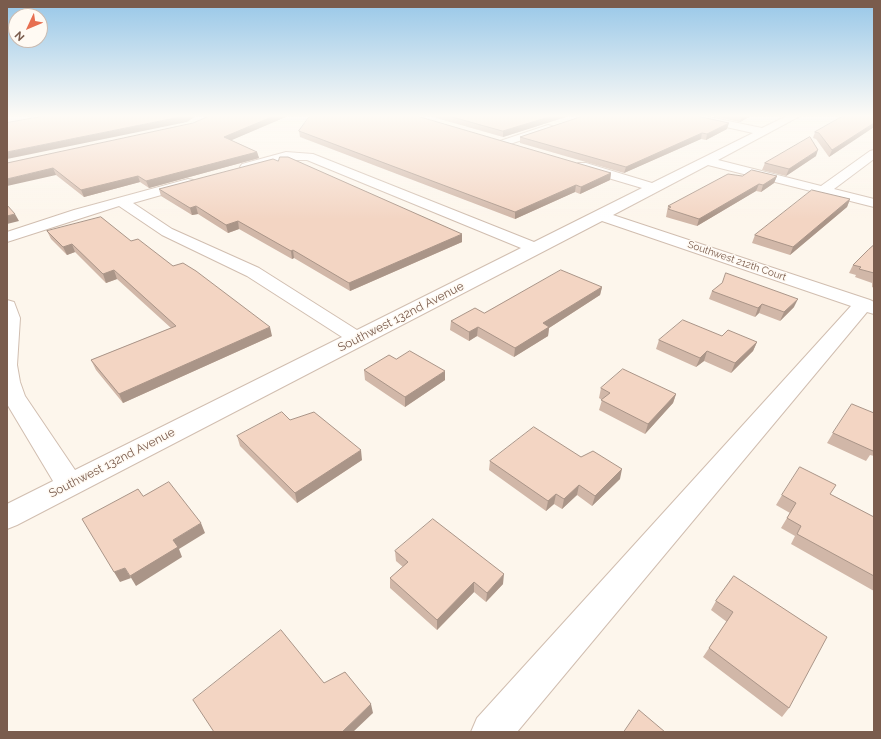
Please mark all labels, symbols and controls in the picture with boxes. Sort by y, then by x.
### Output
north arrow [8,8,48,48]
text: N [12,28,27,44]
street label: Southwest 212th Court [686,238,788,284]
street label: Southwest 132nd Avenue [336,279,466,355]
street label: Southwest 132nd Avenue [47,425,177,501]

